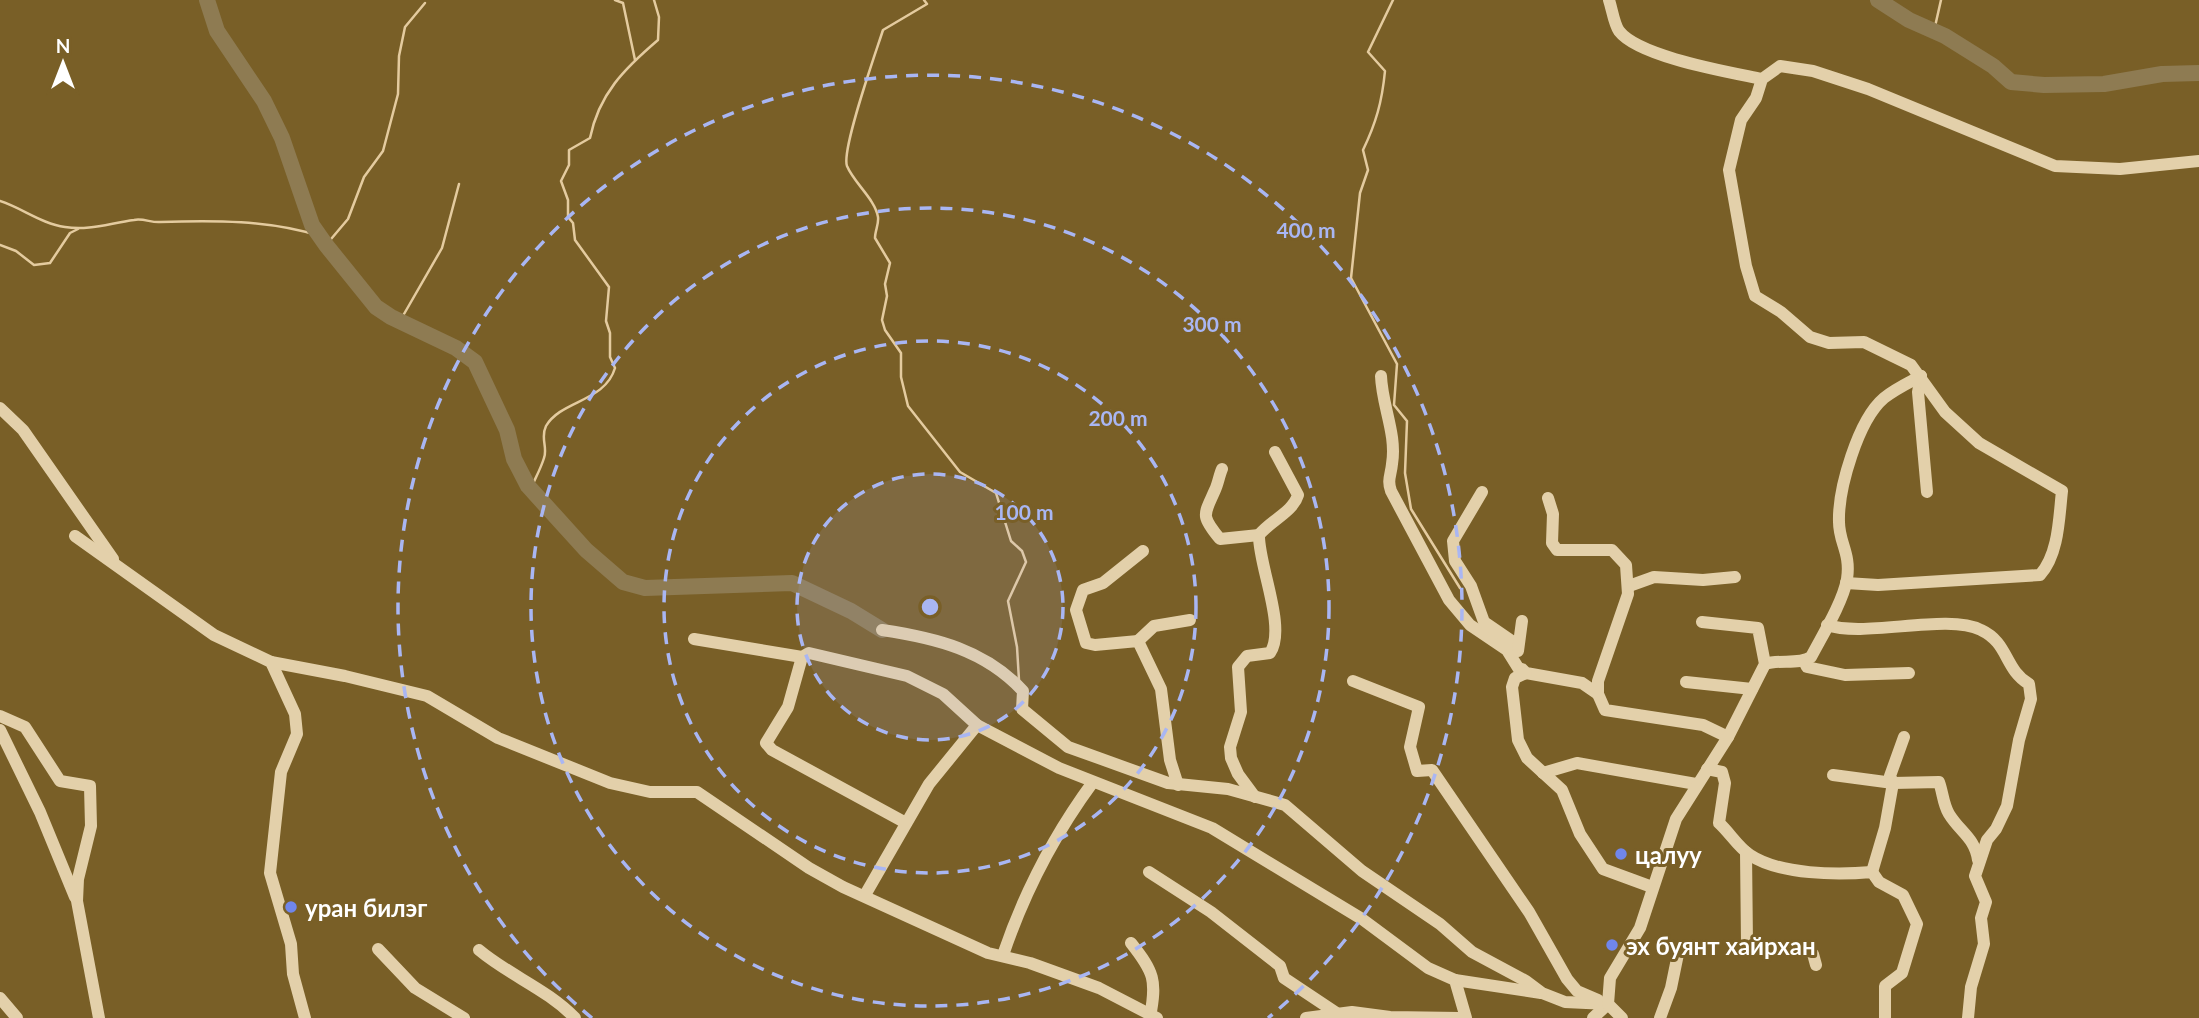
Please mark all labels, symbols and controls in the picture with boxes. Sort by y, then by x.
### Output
north arrow [28,28,98,98]
text: N [56,34,70,57]
text: 400 m [1276,217,1336,242]
text: 300 m [1182,311,1242,336]
text: 200 m [1088,405,1148,430]
text: 100 m [994,499,1054,524]
centre of rings [918,595,942,619]
place label: цалуу [1635,840,1702,869]
marker: цалуу [1613,846,1629,862]
place label: уран билэг [305,893,427,922]
marker: уран билэг [283,899,299,915]
place label: эх буянт хайрхан [1626,931,1816,960]
marker: эх буянт хайрхан [1604,937,1620,953]

